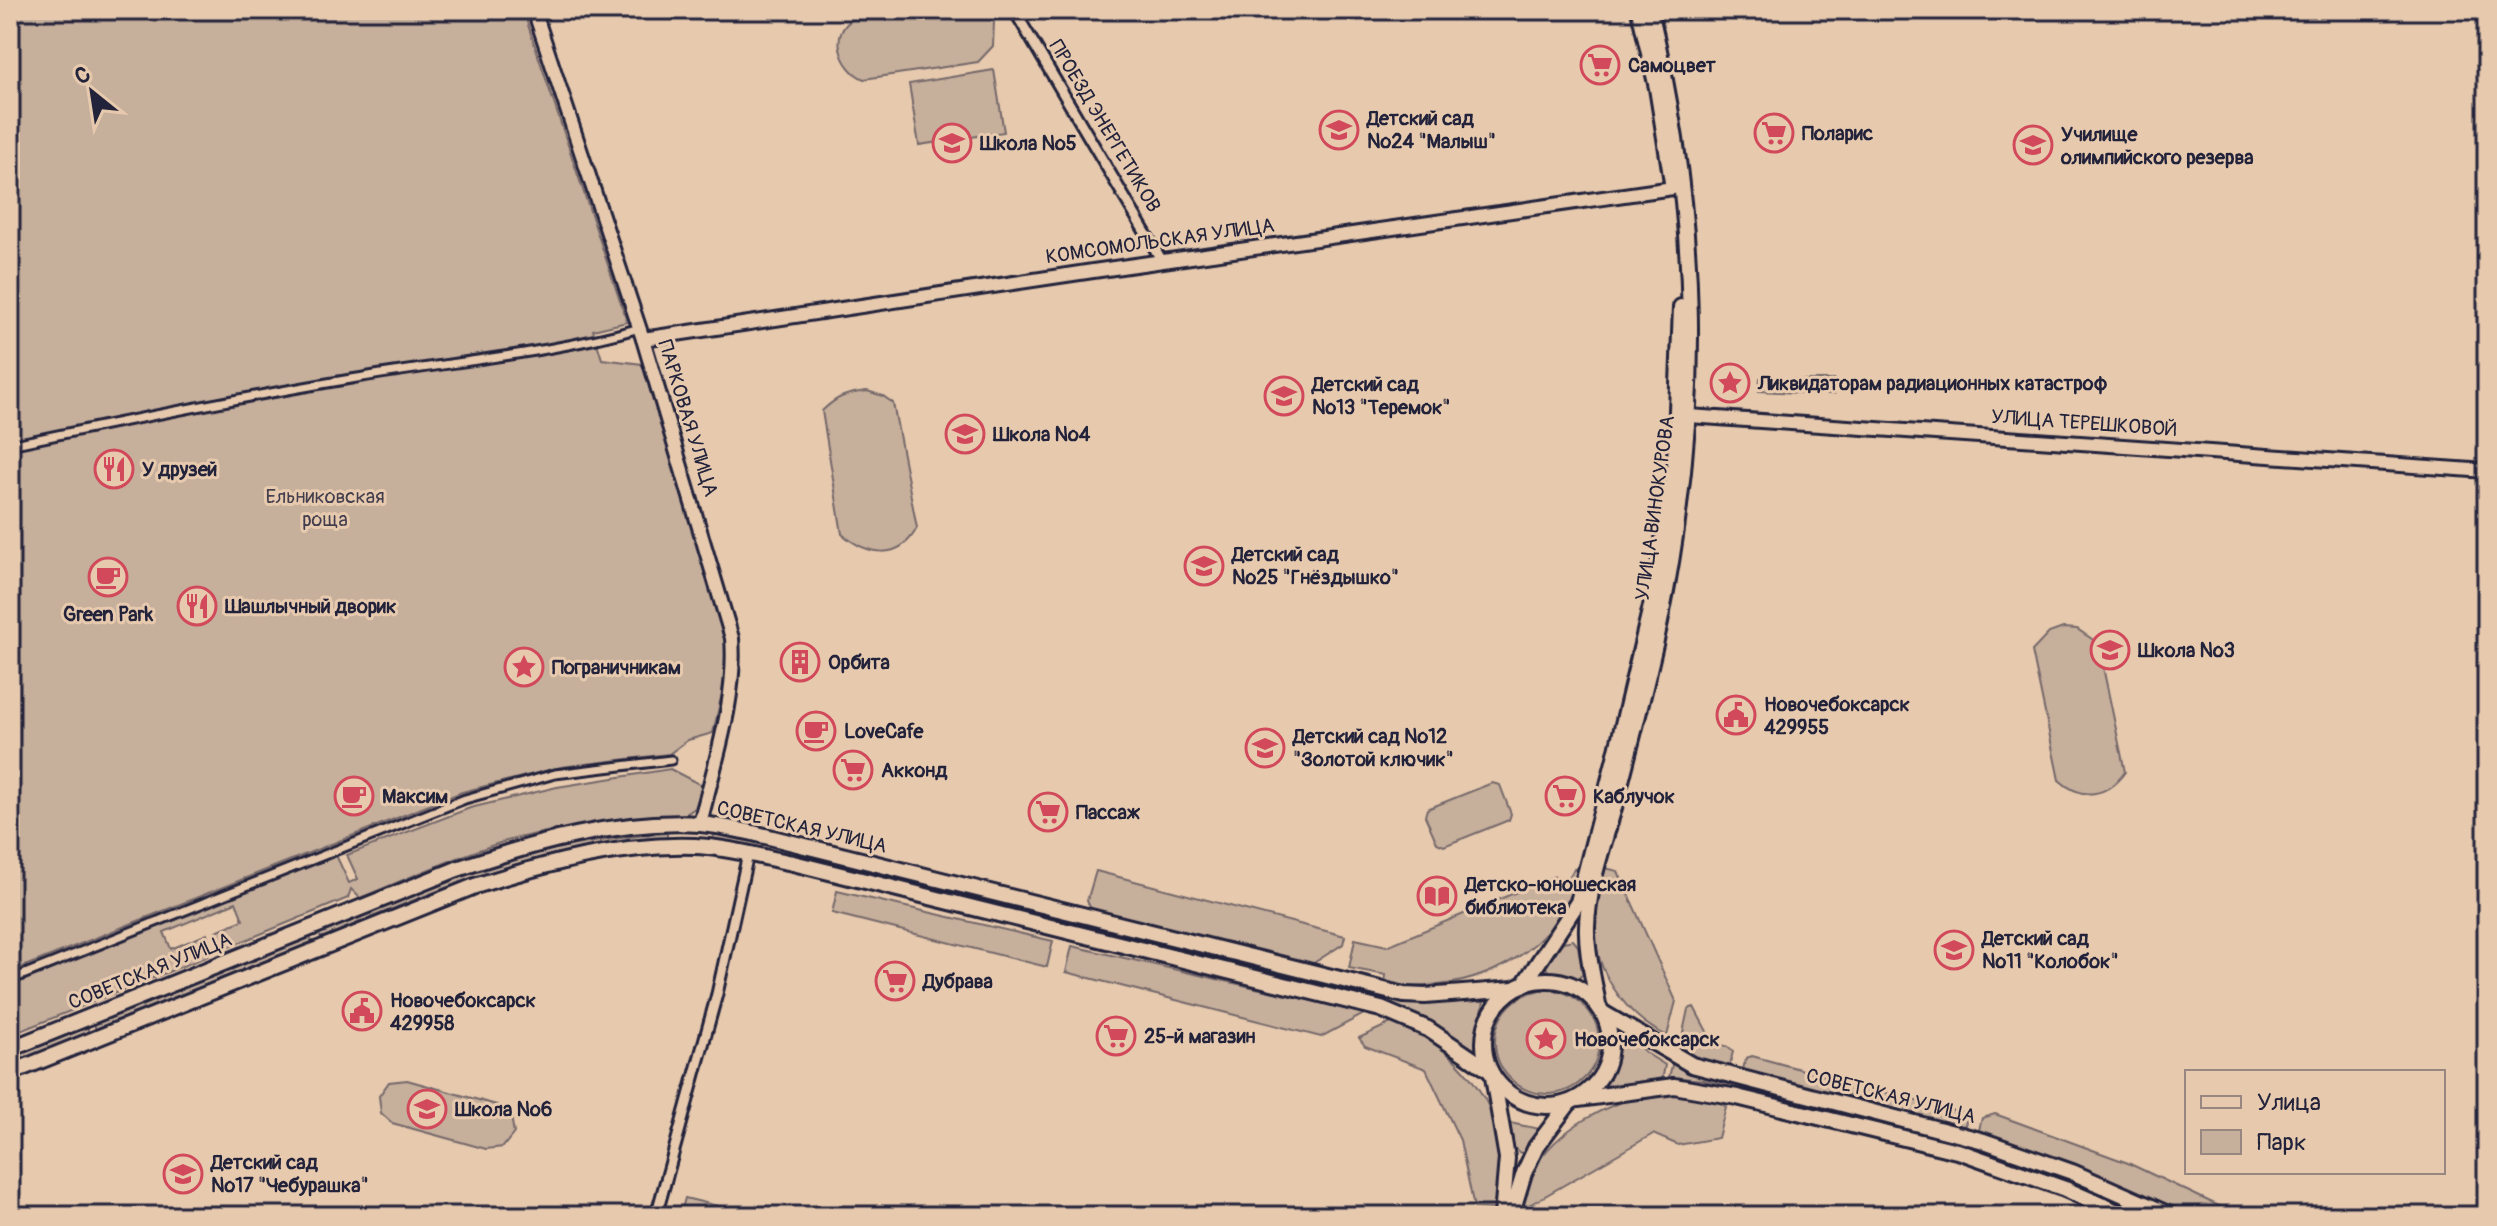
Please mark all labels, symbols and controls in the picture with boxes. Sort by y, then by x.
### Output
street label: ПРОЕЗД ЭНЕРГЕТИКОВ [1044,35,1166,217]
supermarket icon: Самоцвет [1579,44,1621,86]
north arrow [52,52,132,132]
place label: Самоцвет [1628,53,1717,78]
text: С [70,60,96,91]
place label: Детский сад №24 "Малыш" [1366,106,1496,154]
school or university icon: Детский сад №24 "Малыш" [1318,109,1360,151]
supermarket icon: Поларис [1753,112,1795,154]
place label: Поларис [1802,121,1873,146]
school or university icon: Школа №5 [931,122,973,164]
place label: Училище олимпийского резерва [2060,122,2254,170]
school or university icon: Училище олимпийского резерва [2012,124,2054,166]
place label: Школа №5 [979,131,1077,156]
street label: КОМСОМОЛЬСКАЯ УЛИЦА [1044,213,1276,269]
street label: ПАРКОВАЯ УЛИЦА [652,337,724,499]
place icon: Ликвидаторам радиационных катастроф [1709,362,1751,404]
place label: Ликвидаторам радиационных катастроф [1757,371,2108,396]
place label: Детский сад №13 "Теремок" [1311,372,1450,420]
school or university icon: Детский сад №13 "Теремок" [1263,375,1305,417]
street label: УЛИЦА ТЕРЕШКОВОЙ [1990,404,2178,442]
school or university icon: Школа №4 [944,413,986,455]
street label: УЛИЦА ВИНОКУРОВА [1630,414,1680,602]
place label: Школа №4 [992,422,1091,447]
restaurant icon: У друзей [93,448,135,490]
place label: У друзей [142,457,217,482]
park label: Ельниковская роща [265,484,385,532]
place label: Детский сад №25 "Гнёздышко" [1231,542,1399,590]
school or university icon: Детский сад №25 "Гнёздышко" [1183,545,1225,587]
cafe icon: Green Park [87,556,129,598]
restaurant icon: Шашлычный дворик [176,585,218,627]
place label: Шашлычный дворик [224,594,396,619]
place label: Green Park [63,602,154,627]
school or university icon: Школа №3 [2089,629,2131,671]
place label: Школа №3 [2137,638,2235,663]
building icon: Орбита [779,641,821,683]
place icon: Пограничникам [503,646,545,688]
place label: Орбита [828,650,890,675]
place label: Пограничникам [552,655,681,680]
place label: Новочебоксарск 429955 [1764,692,1910,740]
public building icon: Новочебоксарск 429955 [1715,694,1757,736]
cafe icon: LoveCafe [795,710,837,752]
place label: LoveCafe [844,719,924,744]
place label: Детский сад №12 "Золотой ключик" [1292,724,1454,772]
school or university icon: Детский сад №12 "Золотой ключик" [1244,727,1286,769]
supermarket icon: Акконд [832,749,874,791]
place label: Акконд [881,758,948,783]
cafe icon: Максим [333,775,375,817]
supermarket icon: Каблучок [1544,775,1586,817]
place label: Максим [382,784,448,809]
place label: Каблучок [1593,784,1675,809]
supermarket icon: Пассаж [1027,791,1069,833]
street label: СОВЕТСКАЯ УЛИЦА [715,795,889,859]
place label: Пассаж [1076,800,1141,825]
place label: Детско-юношеская библиотека [1464,872,1636,920]
library icon: Детско-юношеская библиотека [1416,875,1458,917]
place label: Детский сад №11 "Колобок" [1981,926,2119,974]
street label: СОВЕТСКАЯ УЛИЦА [65,927,235,1015]
school or university icon: Детский сад №11 "Колобок" [1933,929,1975,971]
supermarket icon: Дубрава [874,960,916,1002]
place label: Дубрава [922,969,993,994]
place label: Новочебоксарск 429958 [390,988,536,1036]
public building icon: Новочебоксарск 429958 [341,990,383,1032]
supermarket icon: 25-й магазин [1095,1015,1137,1057]
place icon: Новочебоксарск [1525,1018,1567,1060]
place label: 25-й магазин [1144,1024,1256,1049]
place label: Новочебоксарск [1574,1027,1720,1052]
street label: СОВЕТСКАЯ УЛИЦА [1804,1063,1978,1129]
legend [2185,1070,2445,1174]
school or university icon: Школа №6 [406,1088,448,1130]
text: Улица [2257,1088,2321,1117]
place label: Школа №6 [454,1097,553,1122]
text: Парк [2257,1128,2306,1157]
place label: Детский сад №17 "Чебурашка" [210,1150,369,1198]
school or university icon: Детский сад №17 "Чебурашка" [162,1153,204,1195]

